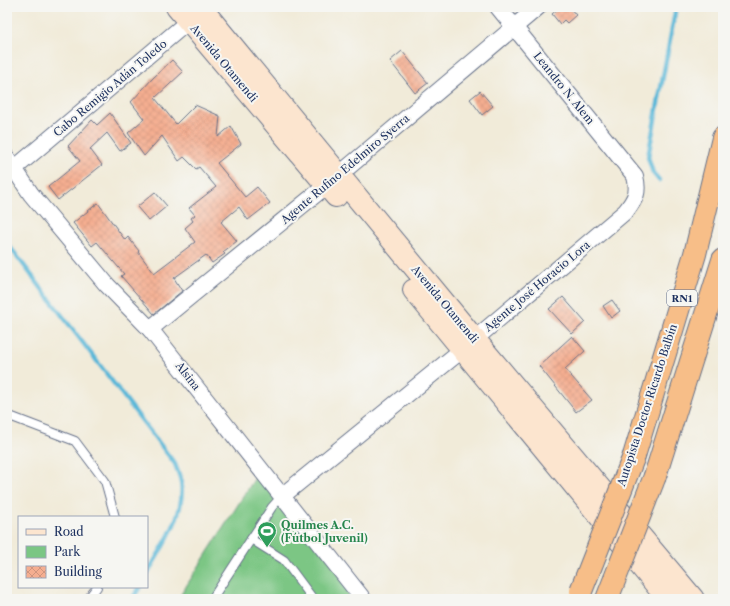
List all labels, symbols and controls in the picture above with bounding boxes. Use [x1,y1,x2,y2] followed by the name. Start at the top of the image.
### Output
[187,21,261,105] street label: Avenida Otamendi
[51,36,170,139] street label: Cabo Remigio Adán Toledo
[531,49,598,128] street label: Leandro N. Alem
[277,111,412,227] street label: Agente Rufino Edelmiro Syerra
[481,238,593,335] street label: Agente José Horacio Lora
[408,262,482,346] street label: Avenida Otamendi
[667,290,697,306] road number: RN1
[614,322,680,489] street label: Autopista Doctor Ricardo Balbín
[172,358,204,393] street label: Alsina
[18,516,148,588] legend
[281,518,368,545] place label: Quilmes A.C. (Fútbol Juvenil)
[256,520,278,548] sports icon: Quilmes A.C. (Fútbol Juvenil)
[54,524,84,539] text: Road
[54,544,81,559] text: Park
[54,564,102,579] text: Building

